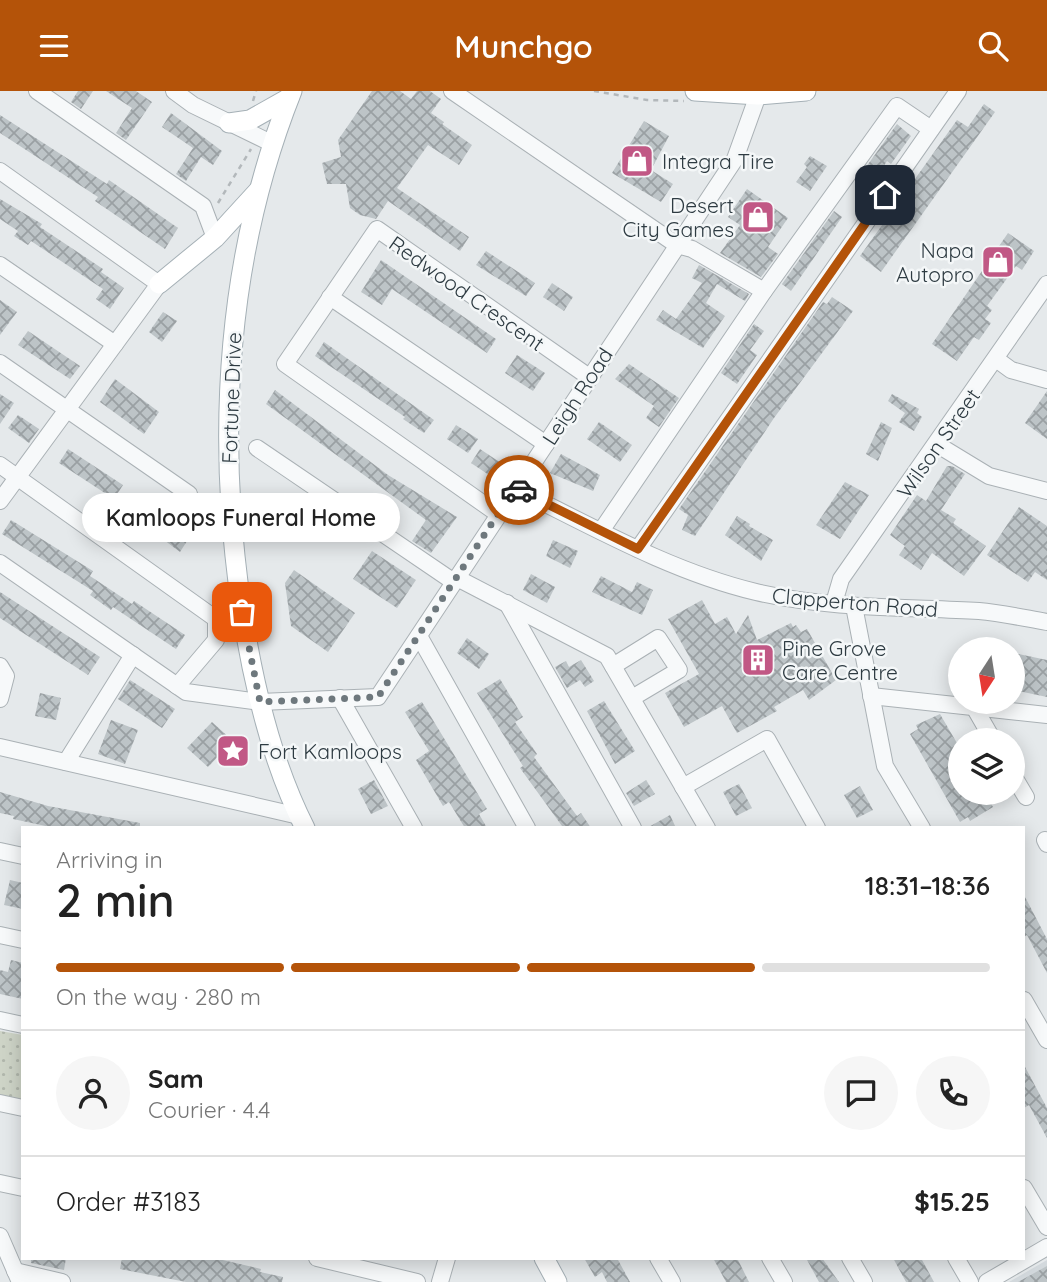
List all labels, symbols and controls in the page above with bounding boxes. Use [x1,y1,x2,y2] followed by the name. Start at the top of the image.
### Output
[454,26,593,66] text: Munchgo
[35,27,73,65] icon: menu
[974,27,1012,65] icon: search
[618,142,656,180] shop icon: Integra Tire
[662,148,774,174] place label: Integra Tire
[855,165,915,225] pin
[866,176,904,214] icon: home
[623,192,734,242] place label: Desert City Games
[739,198,777,236] shop icon: Desert City Games
[384,230,550,356] street label: Redwood Crescent
[896,237,974,287] place label: Napa Autopro
[979,243,1017,281] shop icon: Napa Autopro
[216,332,246,464] street label: Fortune Drive
[536,343,618,449] street label: Leigh Road
[891,383,985,503] street label: Wilson Street
[484,455,554,525] courier
[500,471,538,509] icon: car
[83,493,401,542] callout: Kamloops Funeral Home
[106,503,376,532] text: Kamloops Funeral Home
[212,582,272,642] pin
[771,582,939,622] street label: Clapperton Road
[223,593,261,631] icon: bag
[782,635,898,685] place label: Pine Grove Care Centre
[948,637,1026,714] north arrow
[948,637,1025,805] map controls
[739,641,777,679] building icon: Pine Grove Care Centre
[948,728,1025,805] button: layers
[214,732,252,770] place icon: Fort Kamloops
[258,738,402,764] place label: Fort Kamloops
[56,845,163,874] text: Arriving in
[865,869,990,902] text: 18:31–18:36
[56,871,175,929] text: 2 min
[56,982,261,1011] text: On the way · 280 m
[56,1056,130,1130] button: person
[824,1056,898,1130] button: chat
[916,1056,990,1130] button: phone
[148,1062,204,1095] text: Sam
[148,1095,270,1124] text: Courier · 4.4
[56,1185,201,1218] text: Order #3183
[914,1185,990,1218] text: $15.25

